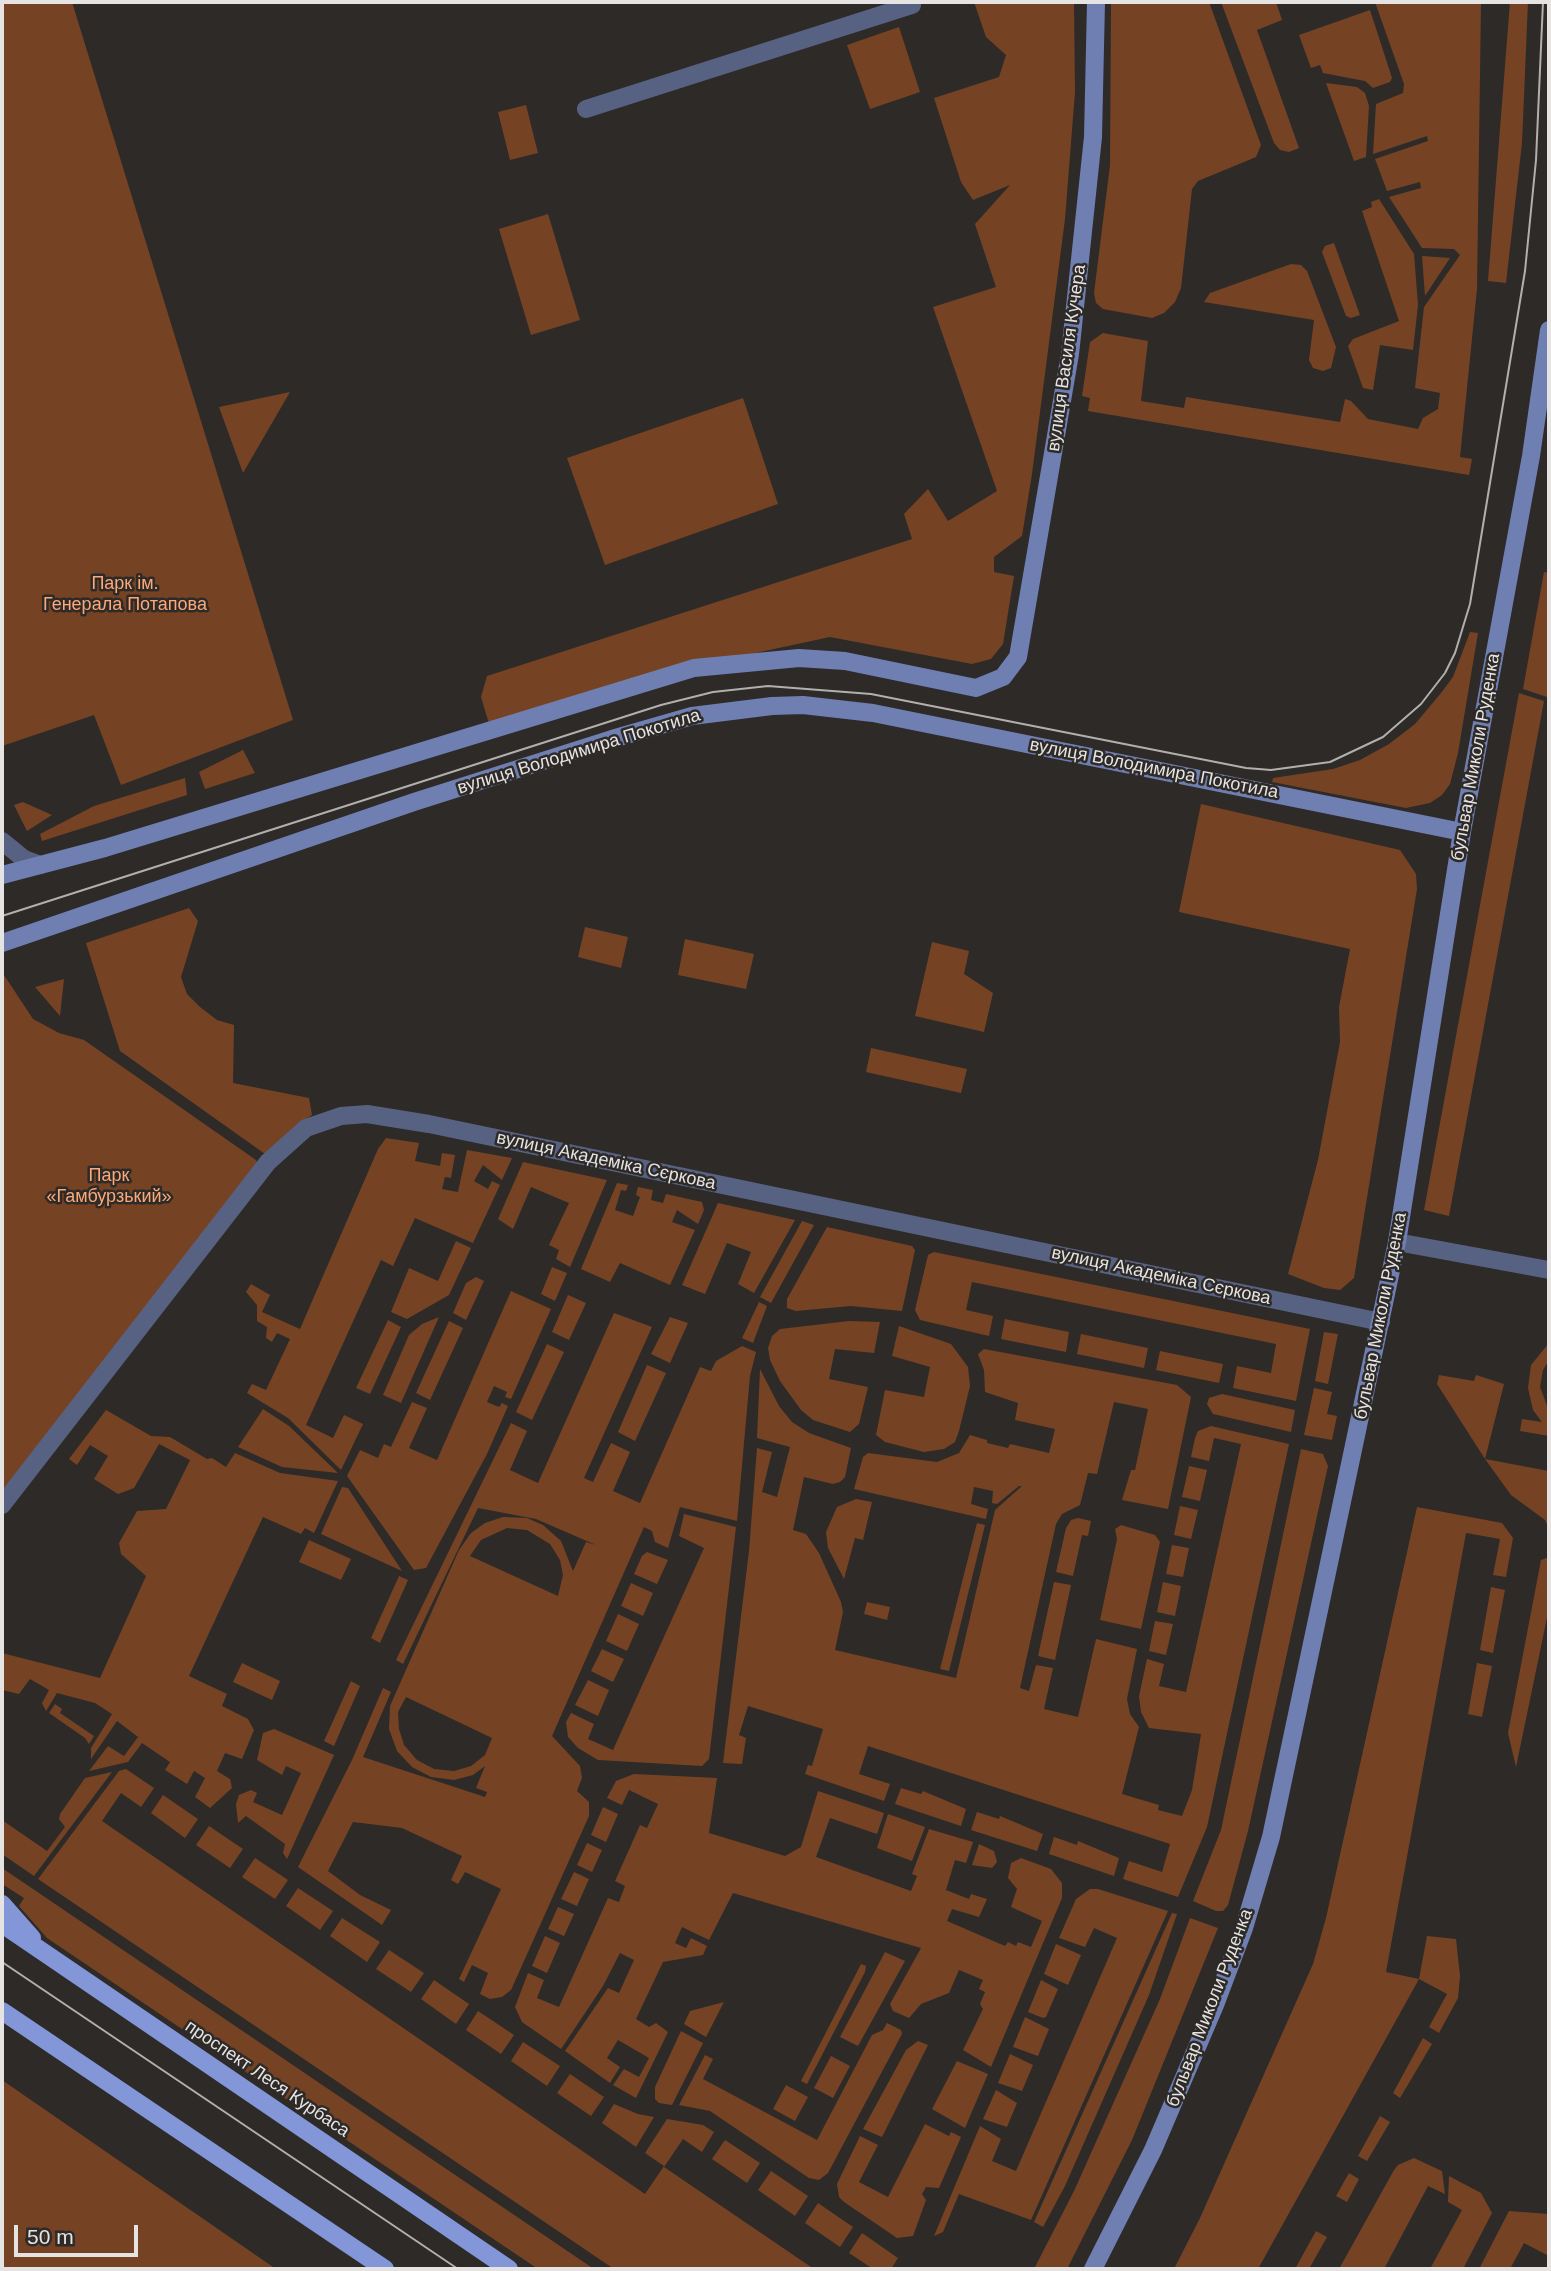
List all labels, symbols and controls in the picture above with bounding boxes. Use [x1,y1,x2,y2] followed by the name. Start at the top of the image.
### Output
[1043,263,1091,453] street label: вулиця Василя Кучера
[43,573,207,616] park label: Парк ім. Генерала Потапова
[1447,652,1505,862] street label: бульвар Миколи Руденка
[455,705,703,799] street label: вулиця Володимира Покотила
[1028,734,1280,804] street label: вулиця Володимира Покотила
[494,1127,718,1195] street label: вулиця Академіка Сєркова
[46,1165,172,1208] park label: Парк «Гамбурзький»
[1350,1211,1412,1421] street label: бульвар Миколи Руденка
[1049,1242,1273,1310] street label: вулиця Академіка Сєркова
[1162,1906,1258,2110] street label: бульвар Миколи Руденка
[181,2016,353,2142] street label: проспект Леся Курбаса
[18,2212,142,2256] scale bar
[27,2225,74,2248] text: 50 m

